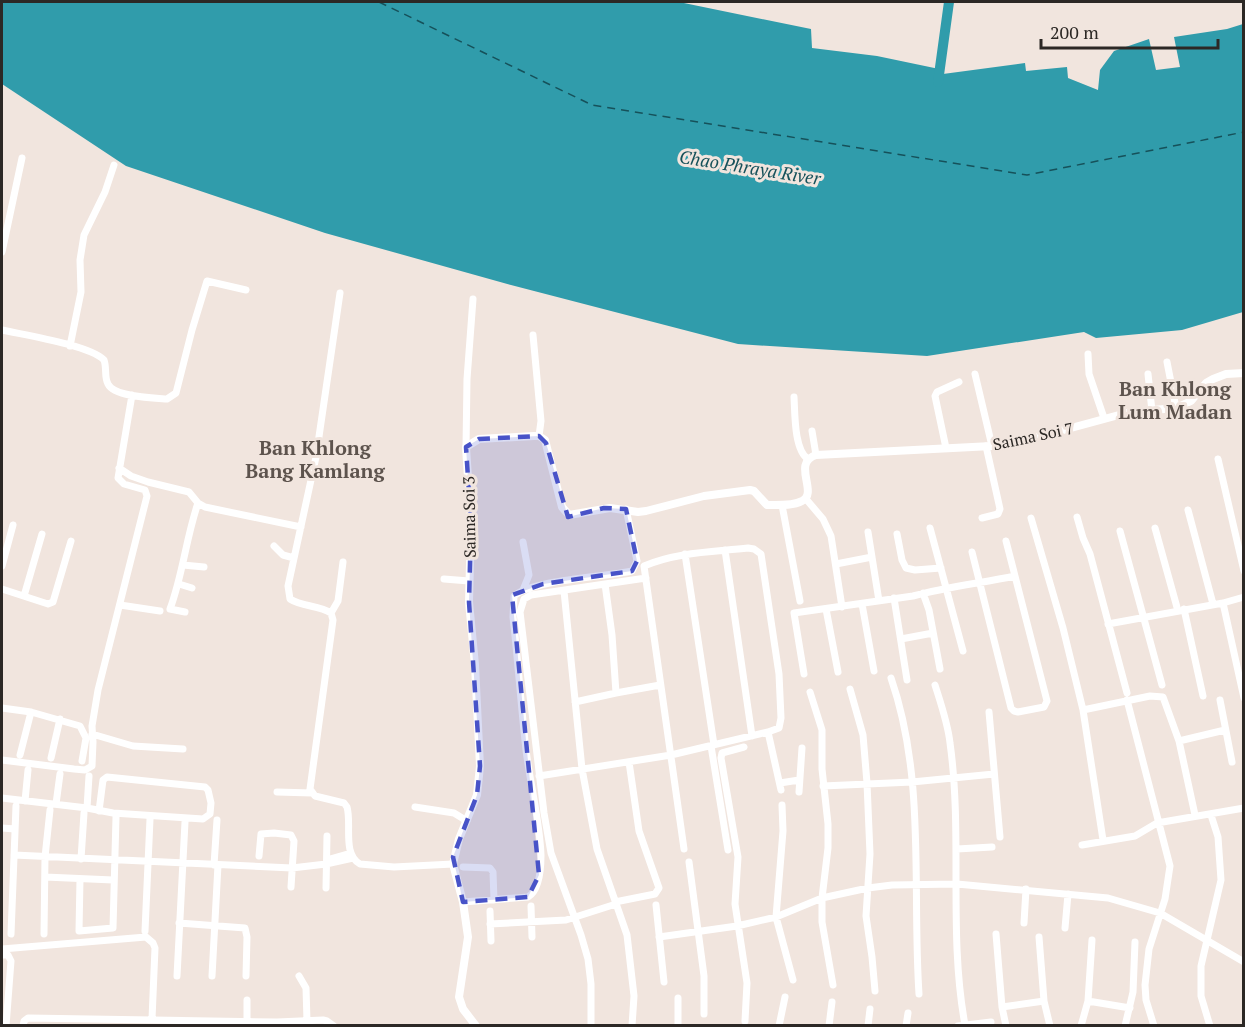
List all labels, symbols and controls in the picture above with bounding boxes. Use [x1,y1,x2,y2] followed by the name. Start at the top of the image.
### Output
[1041,12,1218,50] scale bar
[1050,20,1099,44] text: 200 m
[678,144,823,190] water label: Chao Phraya River
[1118,375,1232,425] district label: Ban Khlong Lum Madan
[991,417,1075,455] street label: Saima Soi 7
[245,434,385,484] district label: Ban Khlong Bang Kamlang
[457,476,481,558] street label: Saima Soi 3

